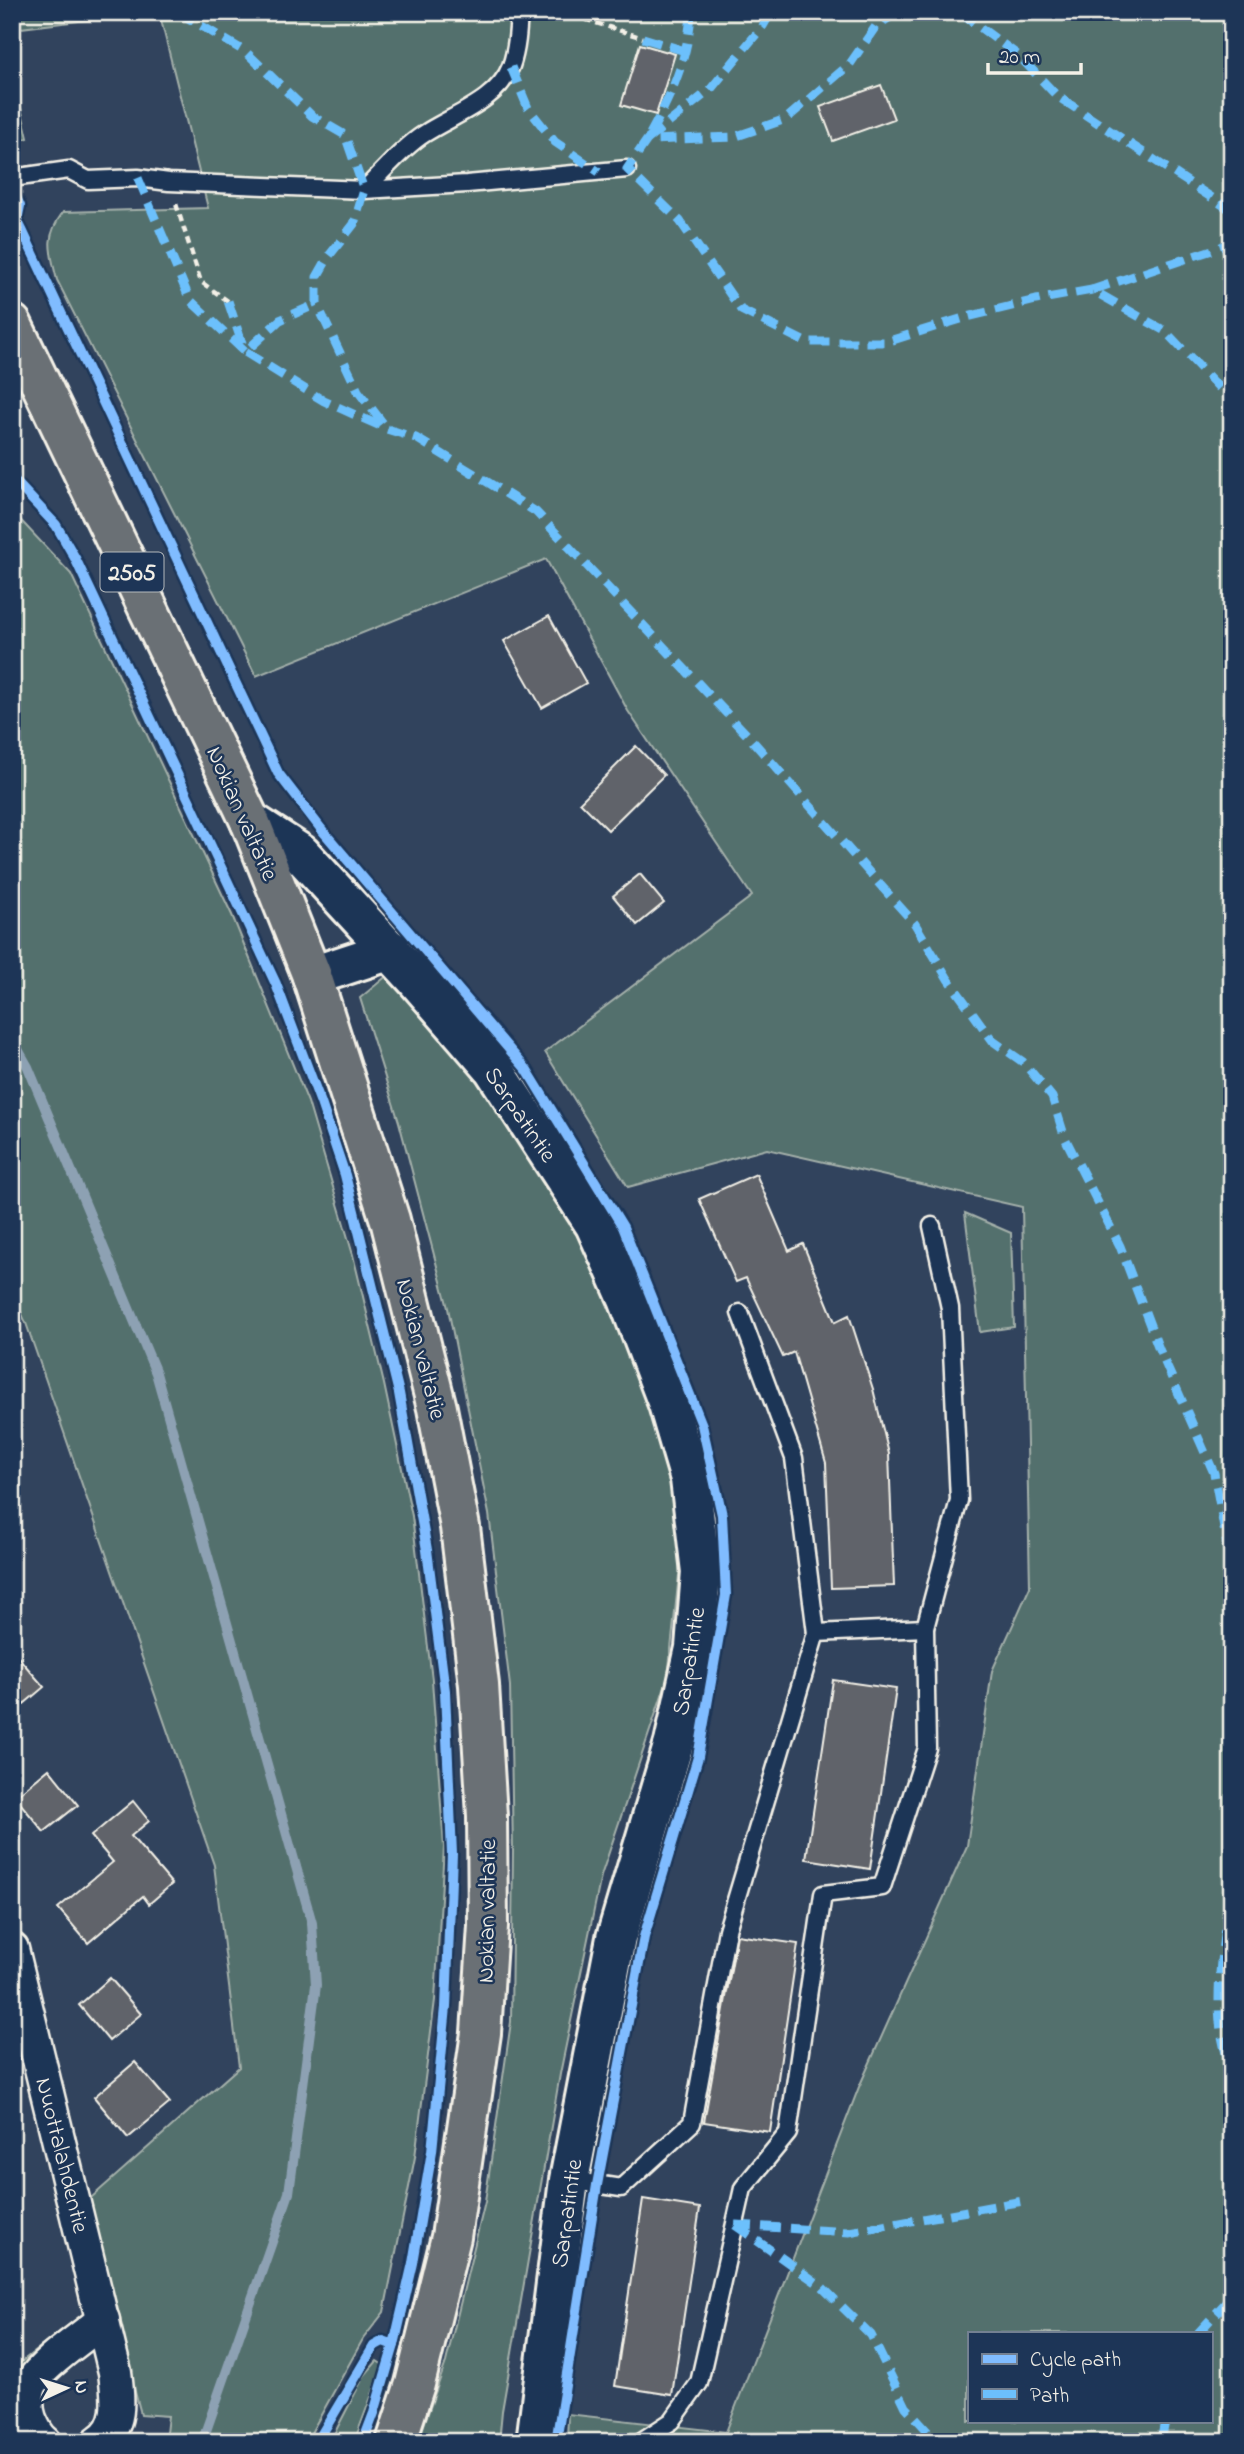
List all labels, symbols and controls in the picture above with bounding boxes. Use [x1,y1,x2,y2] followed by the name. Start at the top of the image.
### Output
[988,32,1081,76] scale bar
[999,43,1040,73] text: 20 m
[100,552,164,592] road number: 2505
[195,741,286,887] street label: Nokian valtatie
[474,1060,564,1171] street label: Sarpatintie
[385,1276,454,1424] street label: Nokian valtatie
[665,1604,716,1718] street label: Sarpatintie
[470,1839,507,1983] street label: Nokian valtatie
[24,2074,97,2237] street label: Nuottalahdentie
[544,2157,593,2270] street label: Sarpatintie
[968,2332,1212,2422] legend
[1030,2346,1121,2378] text: Cycle path
[32,2352,102,2422] north arrow
[67,2380,94,2395] text: N
[1030,2382,1069,2412] text: Path

